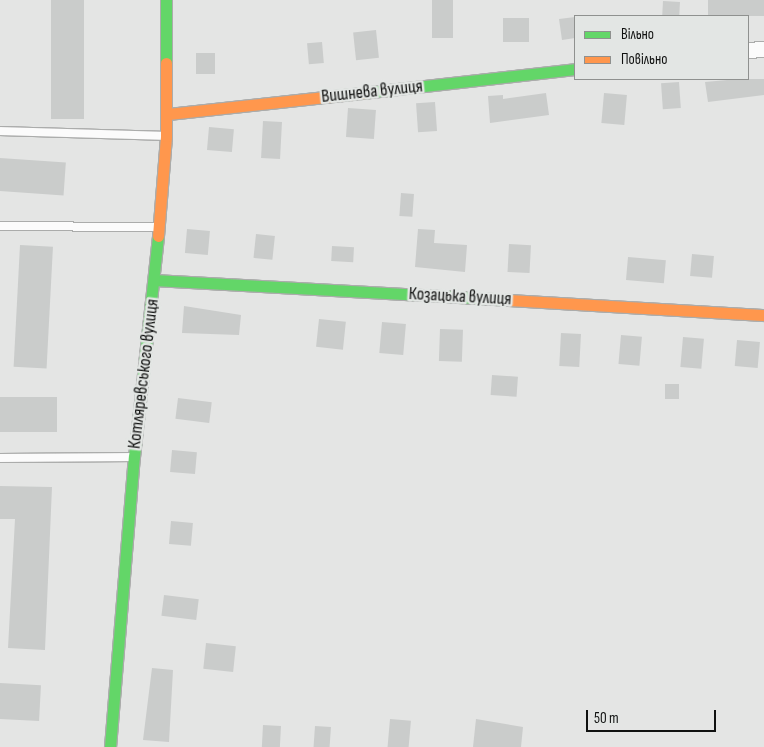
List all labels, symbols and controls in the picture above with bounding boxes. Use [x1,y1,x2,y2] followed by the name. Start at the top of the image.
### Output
[574,15,749,80] legend
[621,25,654,44] text: Вільно
[621,50,667,69] text: Повільно
[320,76,424,108] street label: Вишнева вулиця
[408,284,512,310] street label: Козацька вулиця
[124,298,164,450] street label: Котляревського вулиця
[589,700,719,732] scale bar
[594,709,619,728] text: 50 m

